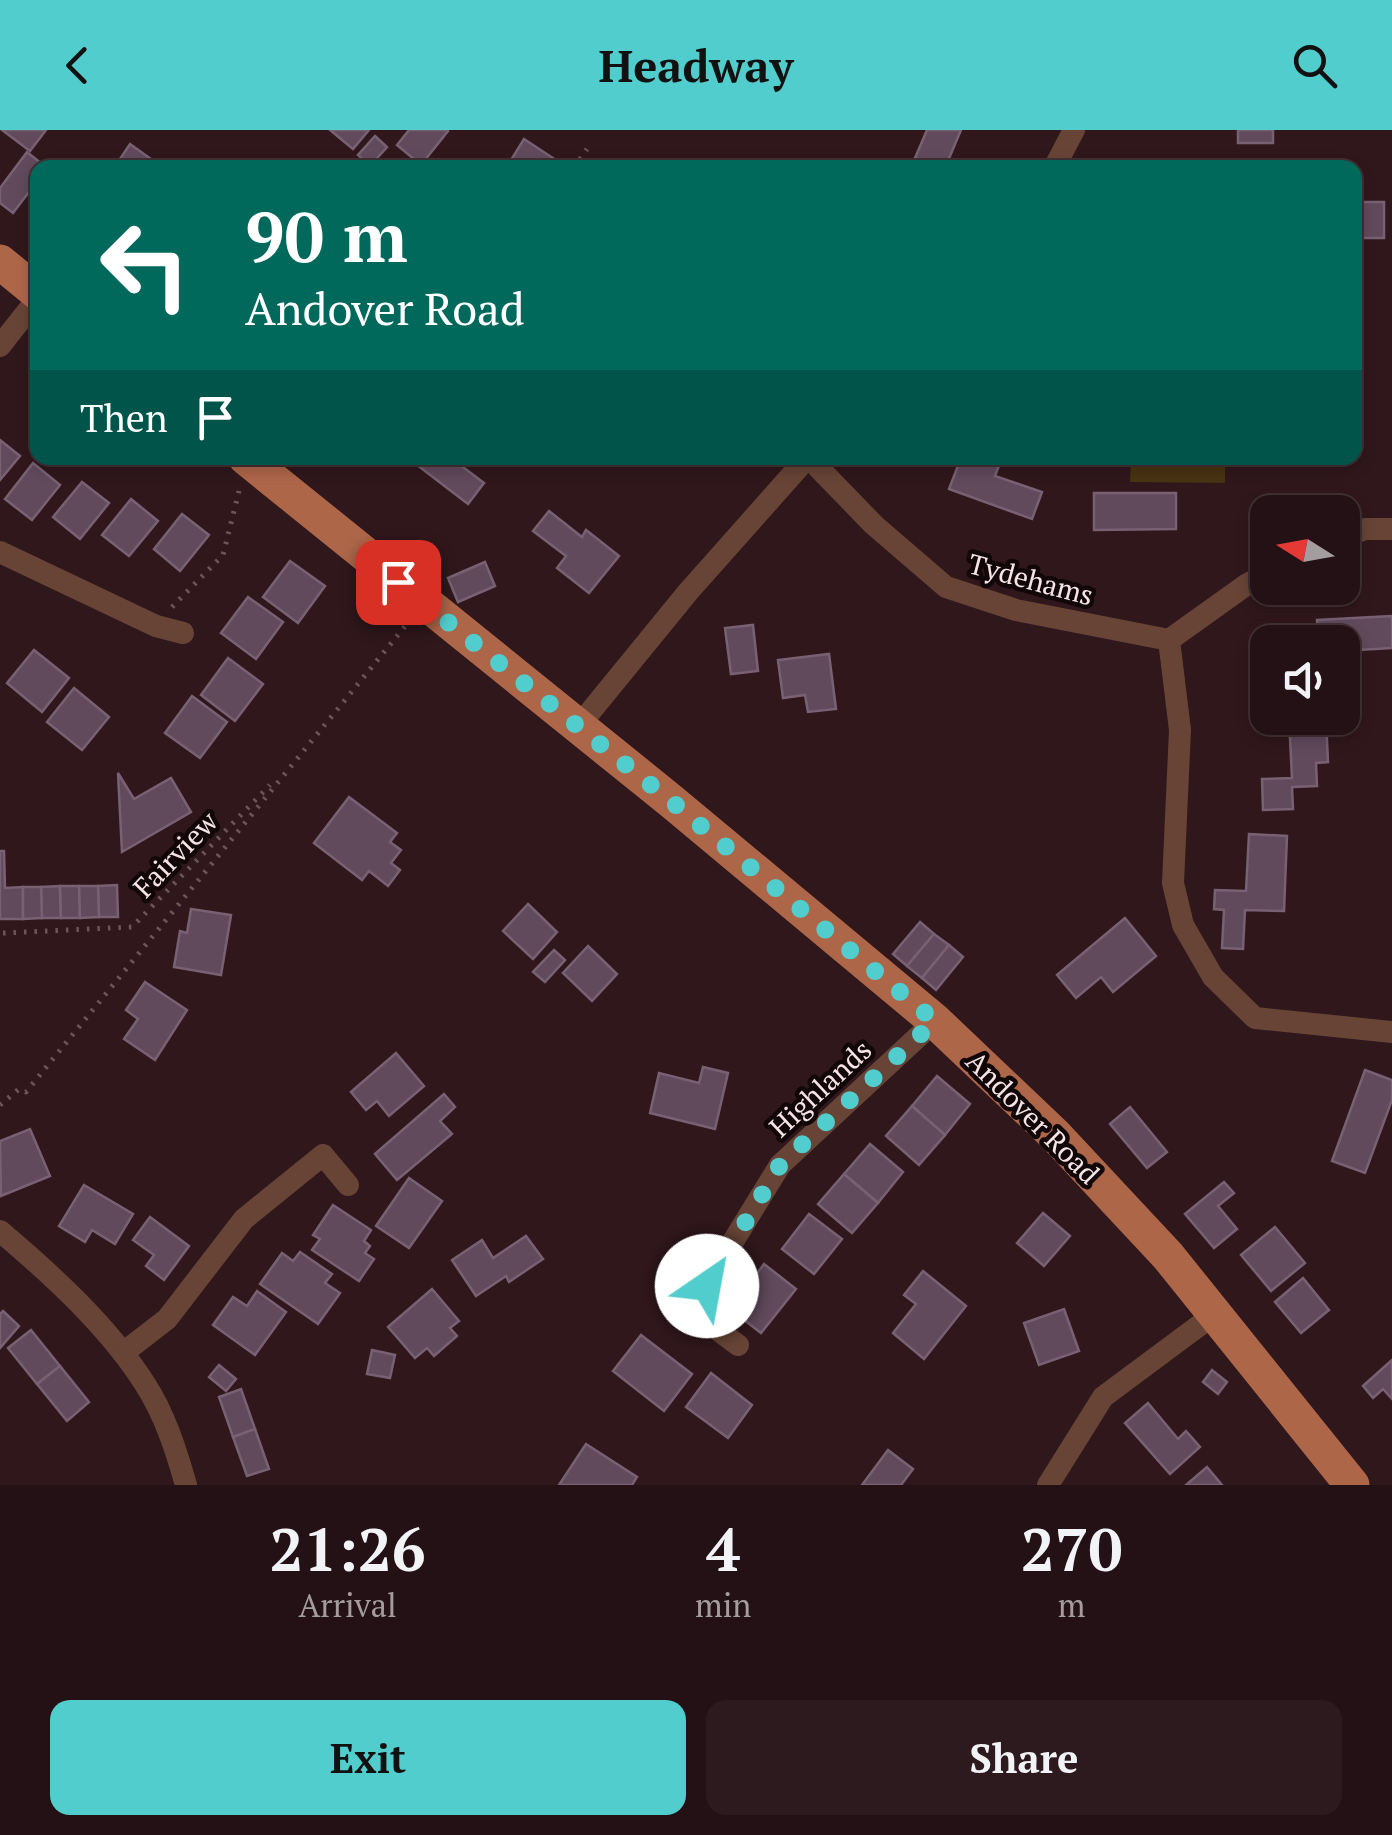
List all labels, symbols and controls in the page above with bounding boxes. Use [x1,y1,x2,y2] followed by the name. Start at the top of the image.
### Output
[599,35,793,95] text: Headway
[50,38,105,93] icon: back
[1287,38,1342,93] icon: search
[245,189,408,282] text: 90 m
[80,200,210,330] icon: left
[245,278,525,338] text: Andover Road
[188,390,243,445] icon: arrive
[80,393,168,443] text: Then
[1250,495,1360,605] north arrow
[1250,495,1360,735] map controls
[356,540,441,625] pin
[964,545,1098,613] street label: Tydehams
[371,555,426,610] icon: arrive
[1250,625,1360,735] button: sound
[125,803,226,905] street label: Fairview
[761,1031,879,1145] street label: Highlands
[958,1042,1108,1192] street label: Andover Road
[655,1234,759,1338] position arrow
[269,1509,426,1588] text: 21:26
[706,1509,740,1588] text: 4
[1021,1509,1123,1588] text: 270
[299,1584,397,1626] text: Arrival
[695,1584,751,1626] text: min
[1058,1584,1085,1626] text: m
[50,1700,686,1815] button: Exit
[706,1700,1342,1815] button: Share

